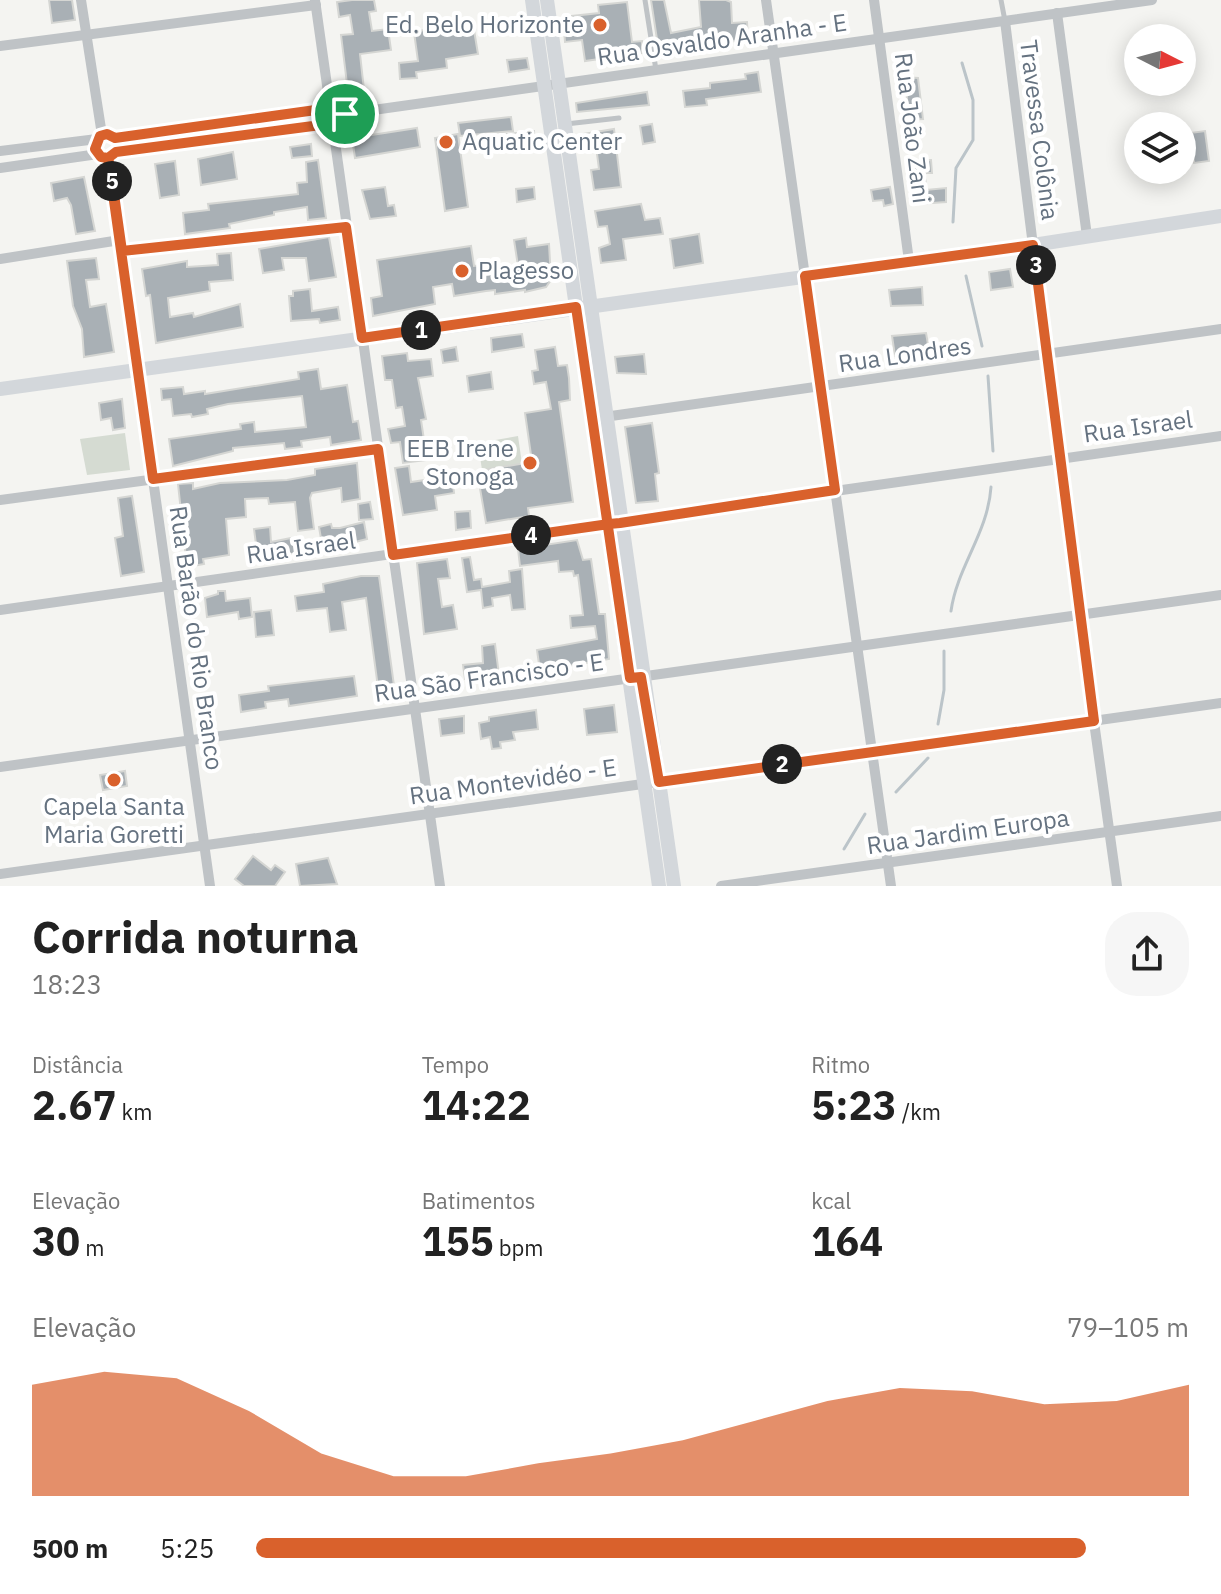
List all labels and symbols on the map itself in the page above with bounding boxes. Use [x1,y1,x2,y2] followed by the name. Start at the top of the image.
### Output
[595,6,849,72] street label: Rua Osvaldo Aranha - E
[385,8,584,40] place label: Ed. Belo Horizonte
[591,16,609,34] marker: Ed. Belo Horizonte
[1124,24,1196,96] north arrow
[1013,38,1067,222] street label: Travessa Colônia
[888,51,938,205] street label: Rua João Zani
[311,80,379,148] pin
[462,125,622,157] place label: Aquatic Center
[437,133,455,151] marker: Aquatic Center
[92,161,132,201] pin: 5
[1016,245,1056,285] pin: 3
[478,254,574,286] place label: Plagesso
[453,262,471,280] marker: Plagesso
[401,310,441,350] pin: 1
[836,329,973,379] street label: Rua Londres
[1081,403,1195,450] street label: Rua Israel
[406,432,514,492] place label: EEB Irene Stonoga
[521,454,539,472] marker: EEB Irene Stonoga
[163,504,231,772] street label: Rua Barão do Rio Branco
[511,515,551,555] pin: 4
[244,524,358,571] street label: Rua Israel
[372,645,606,709] street label: Rua São Francisco - E
[762,744,802,784] pin: 2
[407,751,618,811] street label: Rua Montevidéo - E
[105,771,123,789] marker: Capela Santa Maria Goretti
[43,790,185,850] place label: Capela Santa Maria Goretti
[865,801,1071,861] street label: Rua Jardim Europa

